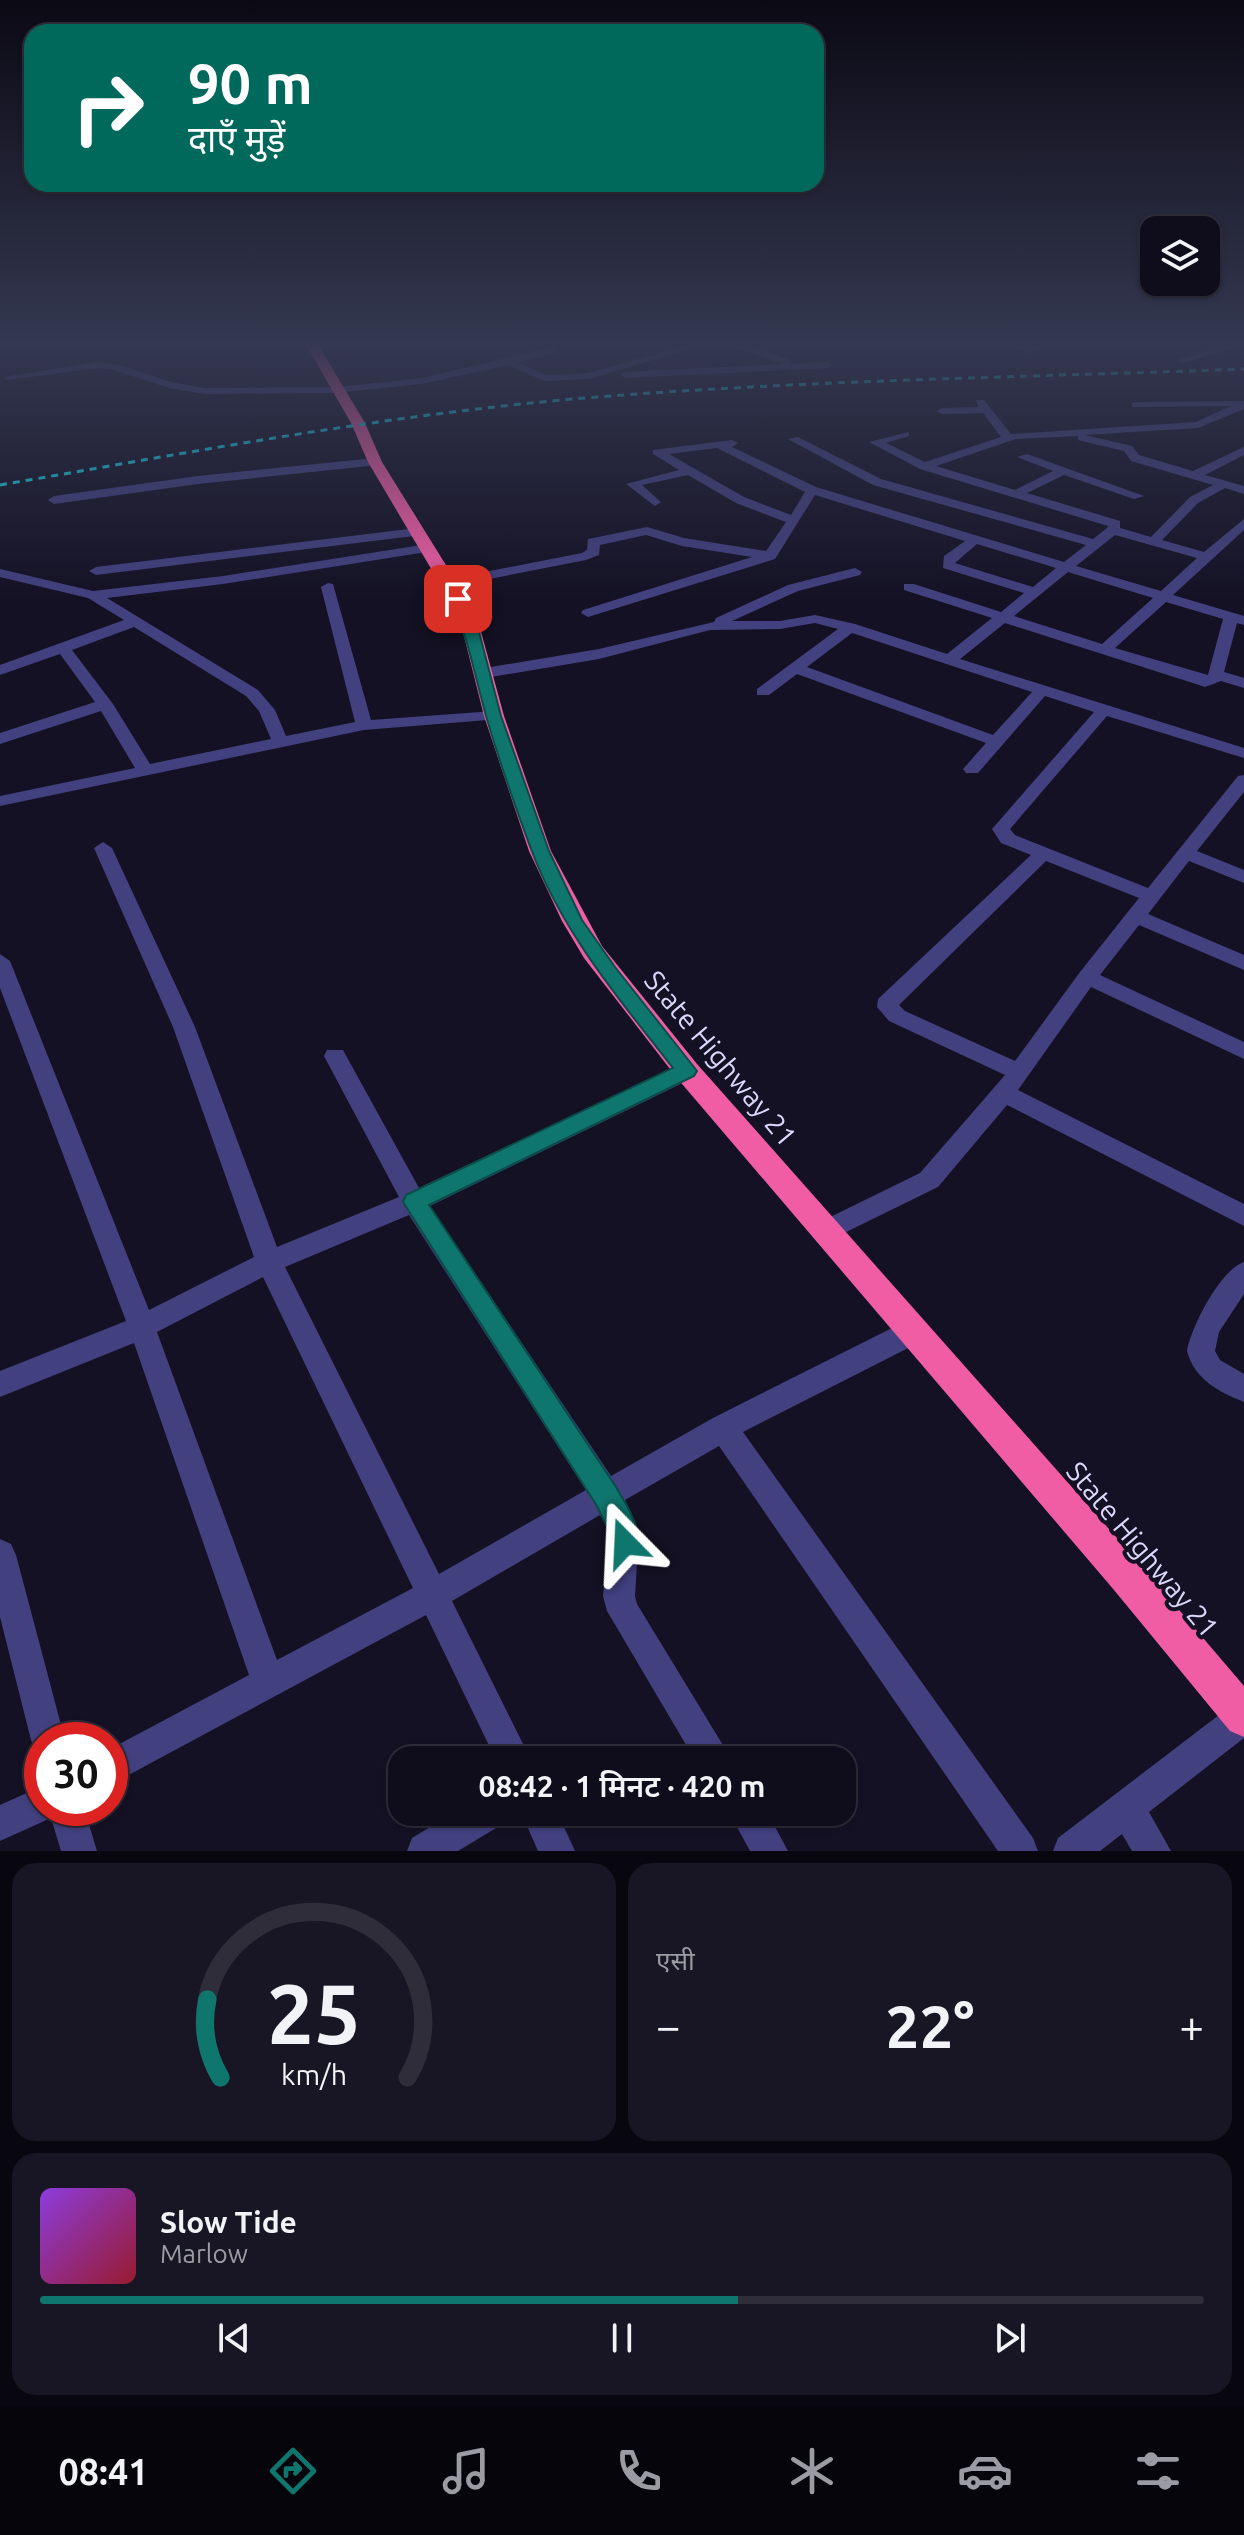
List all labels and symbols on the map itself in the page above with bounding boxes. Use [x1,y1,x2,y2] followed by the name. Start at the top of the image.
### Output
[424,565,492,633] pin
[639,964,803,1152] street label: State Highway 21
[1061,1455,1225,1643] street label: State Highway 21
[583,1501,667,1585] position arrow
[24,1722,128,1826] speed limit sign: 30

